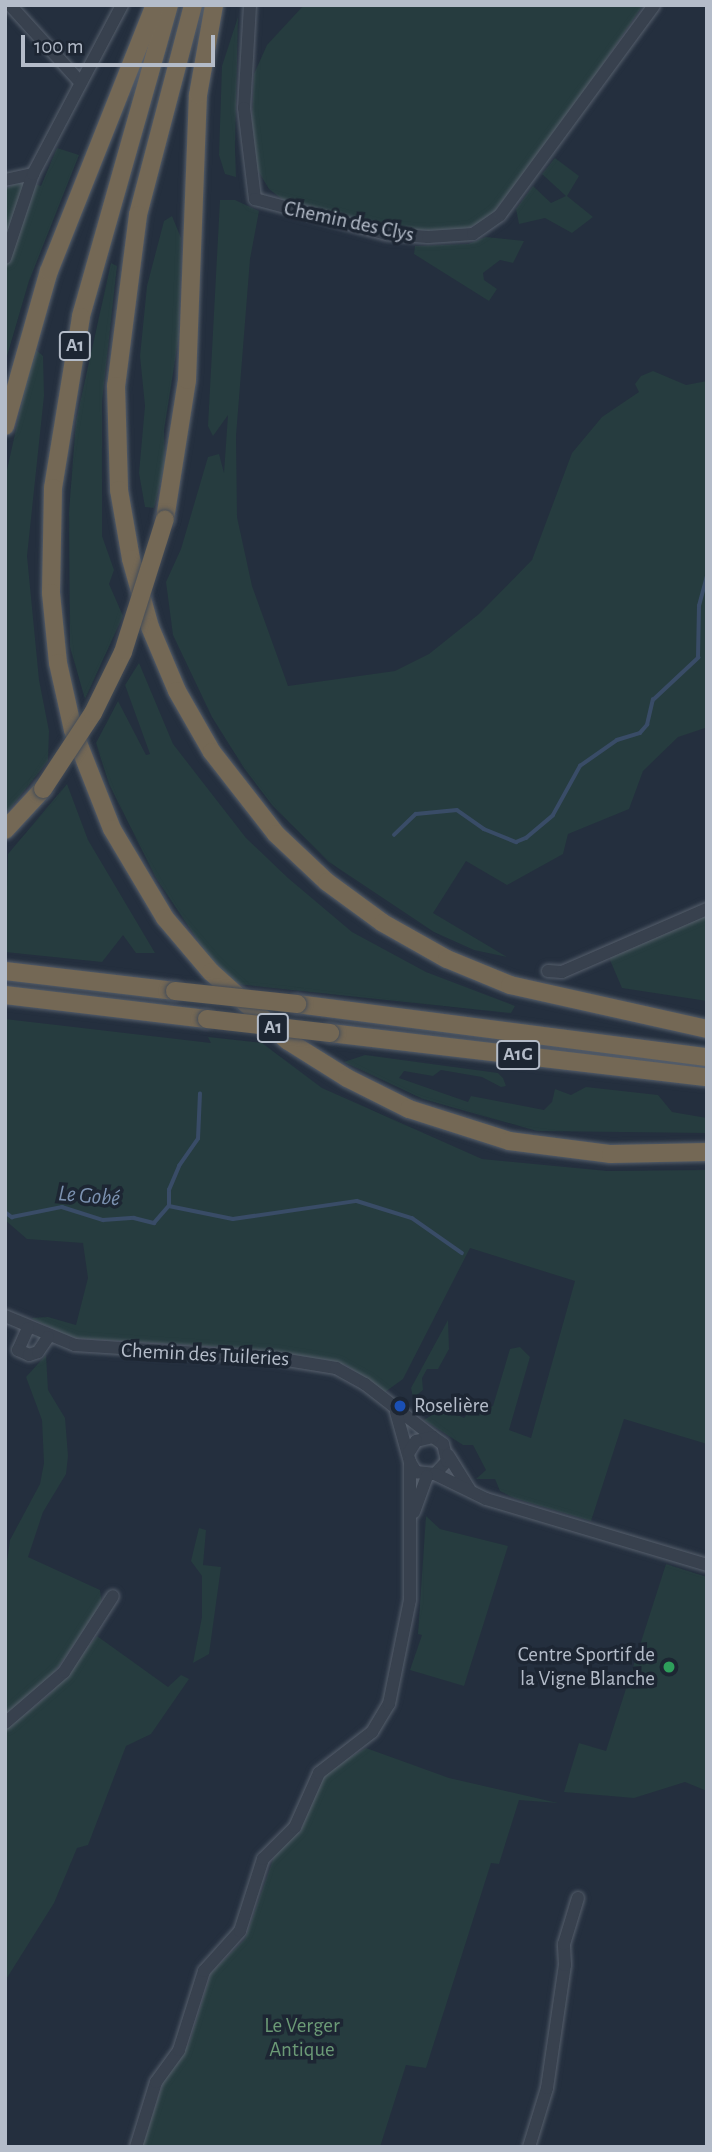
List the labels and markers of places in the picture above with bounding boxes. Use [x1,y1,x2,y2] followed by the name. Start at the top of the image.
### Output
[414,1393,489,1419] place label: Roselière
[392,1398,408,1414] marker: Roselière
[518,1642,655,1692] place label: Centre Sportif de la Vigne Blanche
[661,1659,677,1675] marker: Centre Sportif de la Vigne Blanche

